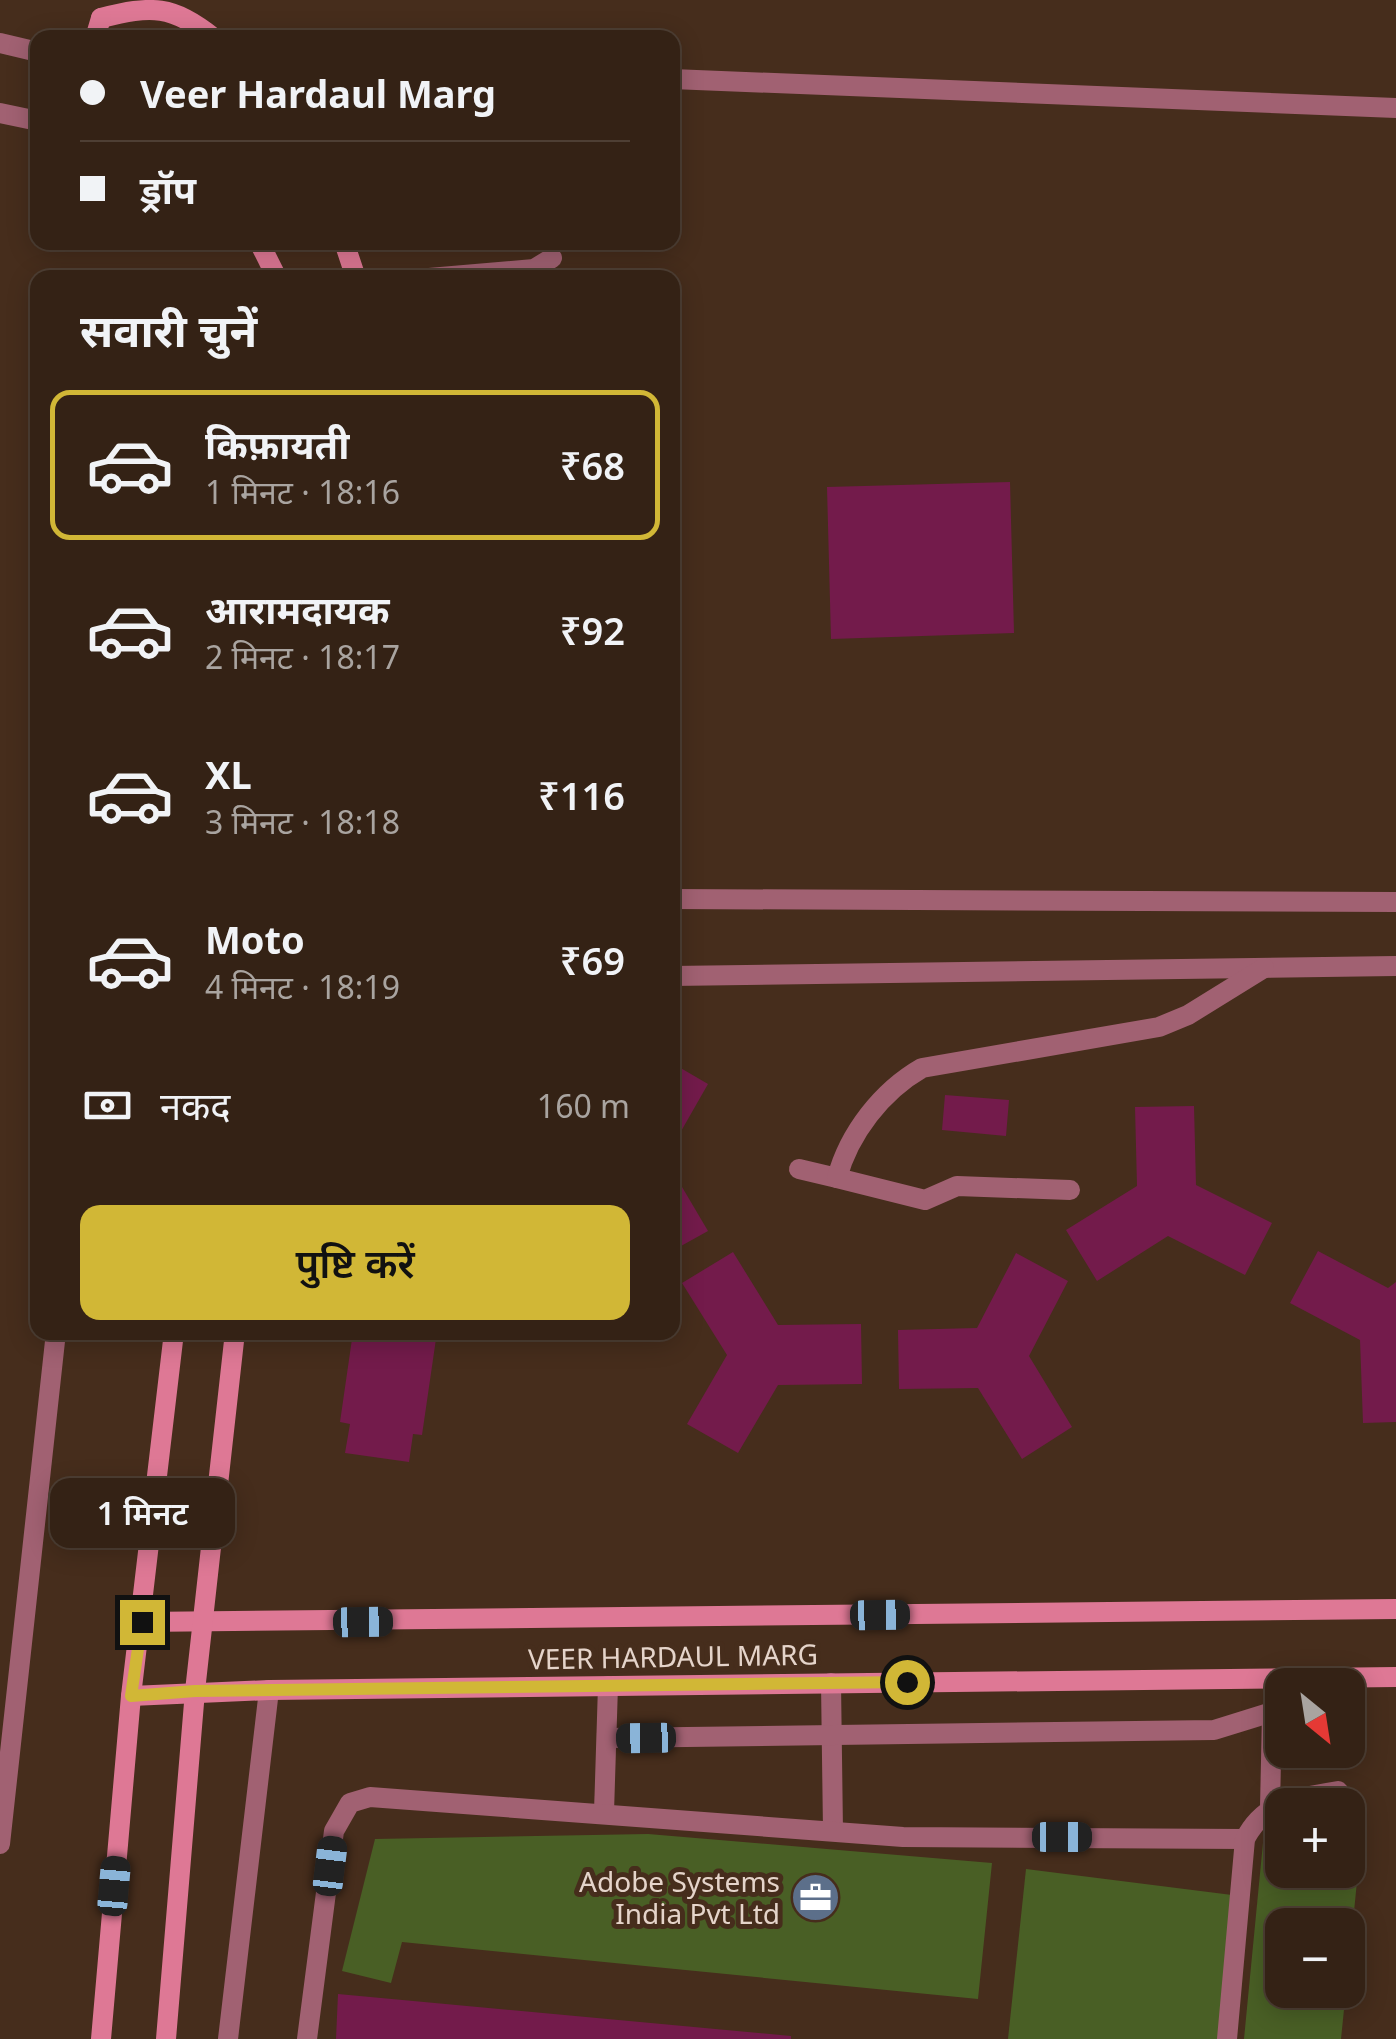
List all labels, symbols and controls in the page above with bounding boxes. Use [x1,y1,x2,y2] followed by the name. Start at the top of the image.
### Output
[140,67,496,119] text: Veer Hardaul Marg
[140,163,196,215] text: ड्रॉप
[80,299,257,360] text: सवारी चुनें
[205,418,349,470] text: किफ़ायती
[85,420,175,510] icon: car
[560,439,625,491] text: ₹68
[205,470,400,513] text: 1 मिनट · 18:16
[205,583,389,635] text: आरामदायक
[85,585,175,675] icon: car
[560,604,625,656] text: ₹92
[205,635,400,678] text: 2 मिनट · 18:17
[205,748,252,800] text: XL
[85,750,175,840] icon: car
[538,769,625,821] text: ₹116
[205,800,400,843] text: 3 मिनट · 18:18
[205,913,305,965] text: Moto
[85,915,175,1005] icon: car
[560,934,625,986] text: ₹69
[205,965,400,1008] text: 4 मिनट · 18:19
[80,1078,135,1133] icon: cash
[160,1079,230,1131] text: नकद
[537,1084,630,1127] text: 160 m
[80,1205,630,1320] button: पुष्टि करें
[49,1477,234,1547] callout: 1 मिनट
[97,1491,188,1534] text: 1 मिनट
[850,1599,910,1631] car
[120,1600,165,1645] route end
[333,1606,393,1638] car
[528,1634,818,1678] street label: VEER HARDAUL MARG
[885,1660,930,1705] route start
[1265,1668,1365,1768] north arrow
[1265,1668,1365,2008] map controls
[616,1722,676,1754] car
[1265,1788,1365,1888] button: +
[1032,1822,1092,1852] car
[311,1834,349,1898] car
[96,1855,132,1917] car
[579,1862,780,1932] place label: Adobe Systems India Pvt Ltd
[789,1872,841,1924] office icon: Adobe Systems India Pvt Ltd
[1265,1908,1365,2008] button: −

